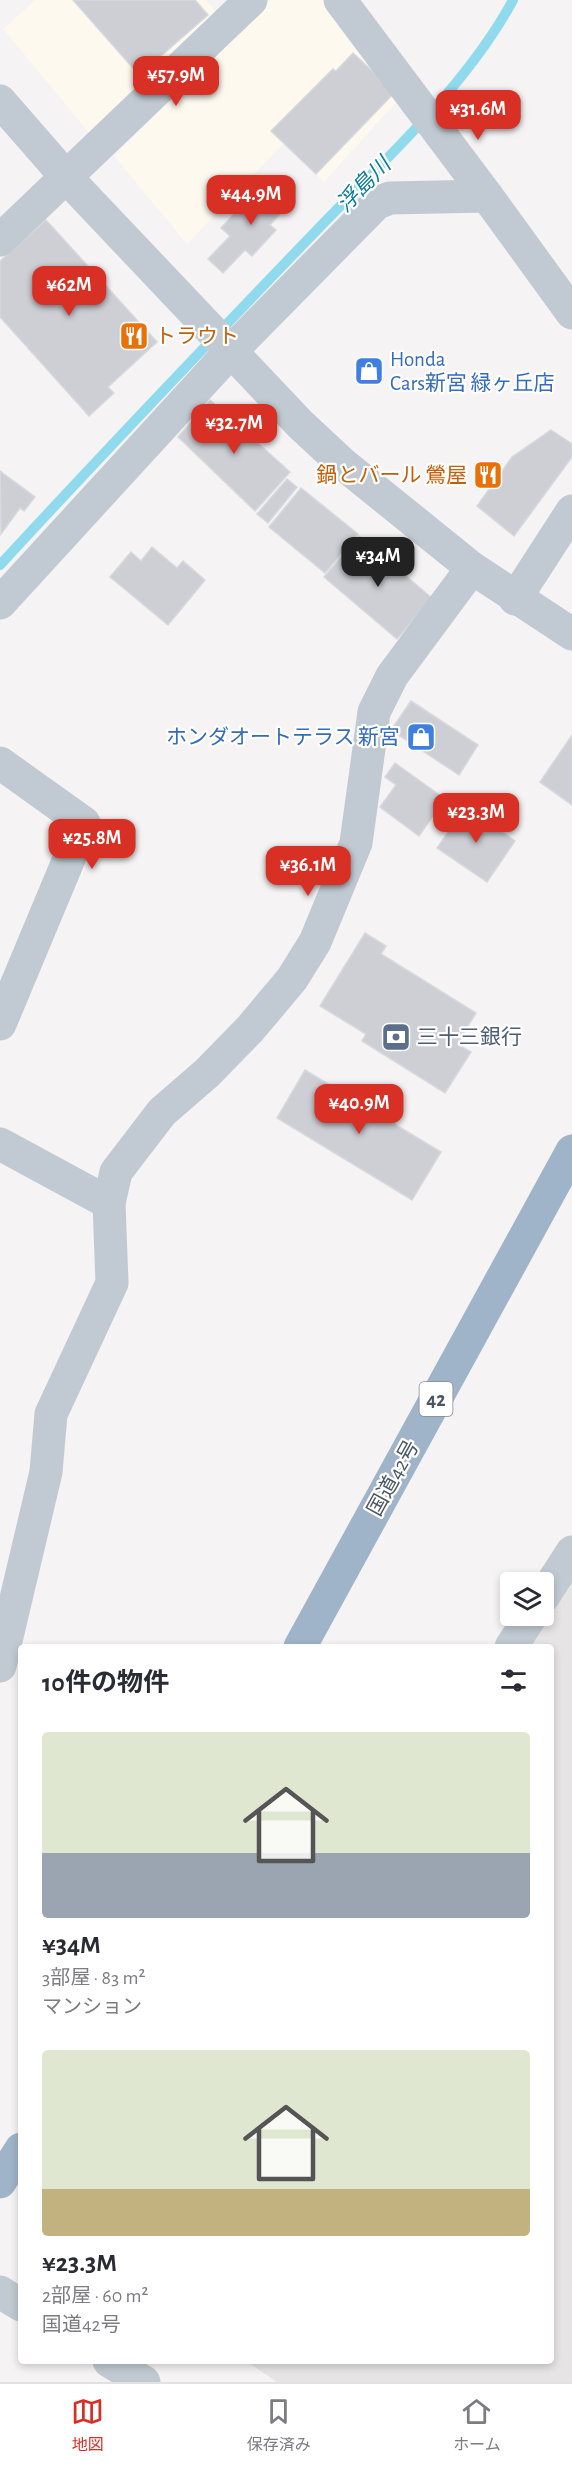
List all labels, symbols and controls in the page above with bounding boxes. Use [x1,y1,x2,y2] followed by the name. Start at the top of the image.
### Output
[127,56,225,107] pin: ¥57.9M
[147,65,205,85] text: ¥57.9M
[429,90,527,141] pin: ¥31.6M
[450,99,506,119] text: ¥31.6M
[332,151,396,216] water label: 浮島川
[202,175,300,226] pin: ¥44.9M
[221,184,281,204] text: ¥44.9M
[33,266,105,317] pin: ¥62M
[46,275,92,295] text: ¥62M
[118,320,150,352] restaurant icon: トラウト
[155,326,239,347] place label: トラウト
[390,349,554,394] place label: Honda Cars新宮 緑ヶ丘店
[353,355,385,387] shop icon: Honda Cars新宮 緑ヶ丘店
[185,404,283,455] pin: ¥32.7M
[205,413,263,433] text: ¥32.7M
[472,459,504,491] restaurant icon: 鍋とバール 鶯屋
[317,464,467,486] place label: 鍋とバール 鶯屋
[342,537,414,588] pin: ¥34M
[355,546,401,566] text: ¥34M
[405,721,437,753] shop icon: ホンダオートテラス 新宮
[166,726,400,748] place label: ホンダオートテラス 新宮
[427,793,525,844] pin: ¥23.3M
[447,802,505,822] text: ¥23.3M
[43,819,141,870] pin: ¥25.8M
[63,828,121,848] text: ¥25.8M
[259,846,357,897] pin: ¥36.1M
[280,855,336,875] text: ¥36.1M
[380,1021,412,1053] bank icon: 三十三銀行
[417,1026,522,1048] place label: 三十三銀行
[310,1084,408,1135] pin: ¥40.9M
[328,1093,390,1113] text: ¥40.9M
[420,1382,452,1416] road number: 42
[363,1437,423,1519] street label: 国道42号
[500,1572,554,1626] map controls
[500,1572,554,1626] button: layers
[497,1664,530,1697] icon: filters
[42,1670,169,1696] text: 10件の物件
[232,1771,340,1879] icon: home
[42,1932,101,1958] text: ¥34M
[42,1968,145,1988] text: 3部屋 · 83 m²
[42,1997,142,2017] text: マンション
[232,2089,340,2197] icon: home
[42,2250,117,2276] text: ¥23.3M
[42,2286,149,2306] text: 2部屋 · 60 m²
[42,2315,121,2335] text: 国道42号
[71,2395,104,2455] tab: 地図
[247,2395,311,2455] tab: 保存済み
[453,2395,501,2455] tab: ホーム

